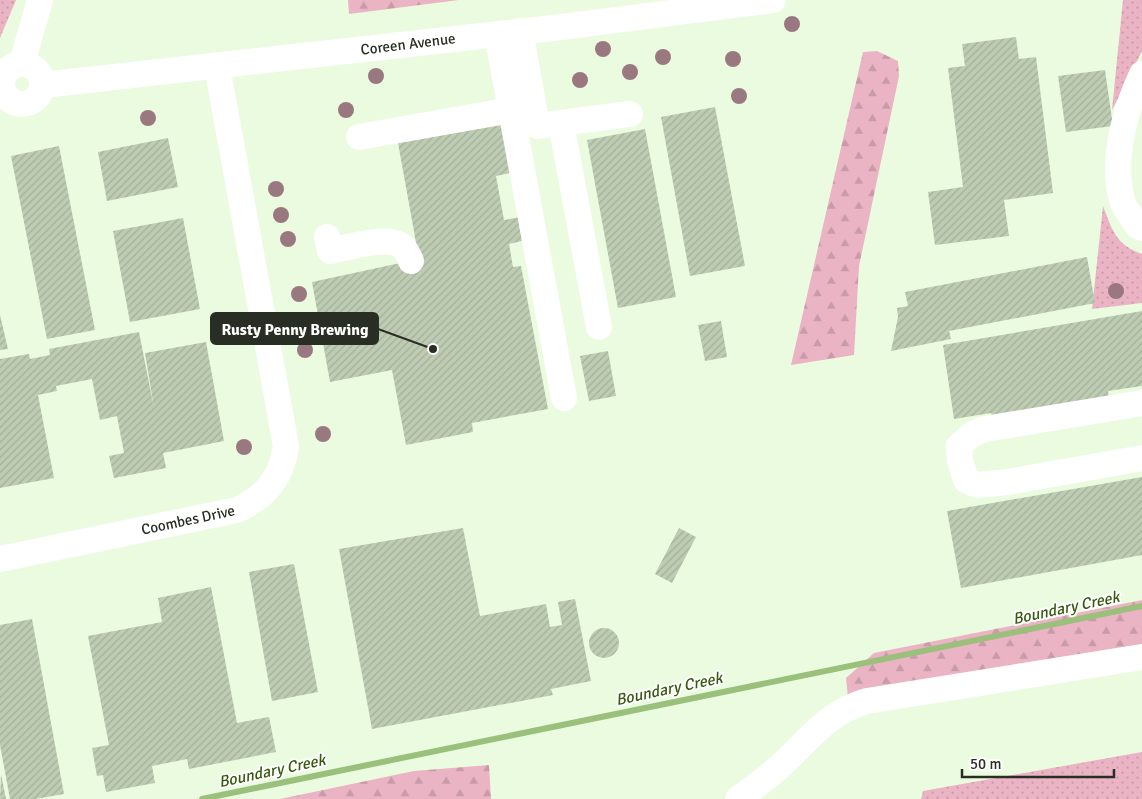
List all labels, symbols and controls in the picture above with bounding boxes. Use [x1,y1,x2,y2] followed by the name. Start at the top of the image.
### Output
[360,29,456,59] street label: Coreen Avenue
[211,313,378,344] callout: Rusty Penny Brewing
[221,320,369,340] text: Rusty Penny Brewing
[139,501,237,539] street label: Coombes Drive
[1011,587,1123,629] water label: Boundary Creek
[614,668,726,710] water label: Boundary Creek
[962,746,1114,778] scale bar
[217,750,329,792] water label: Boundary Creek
[970,755,1001,773] text: 50 m

